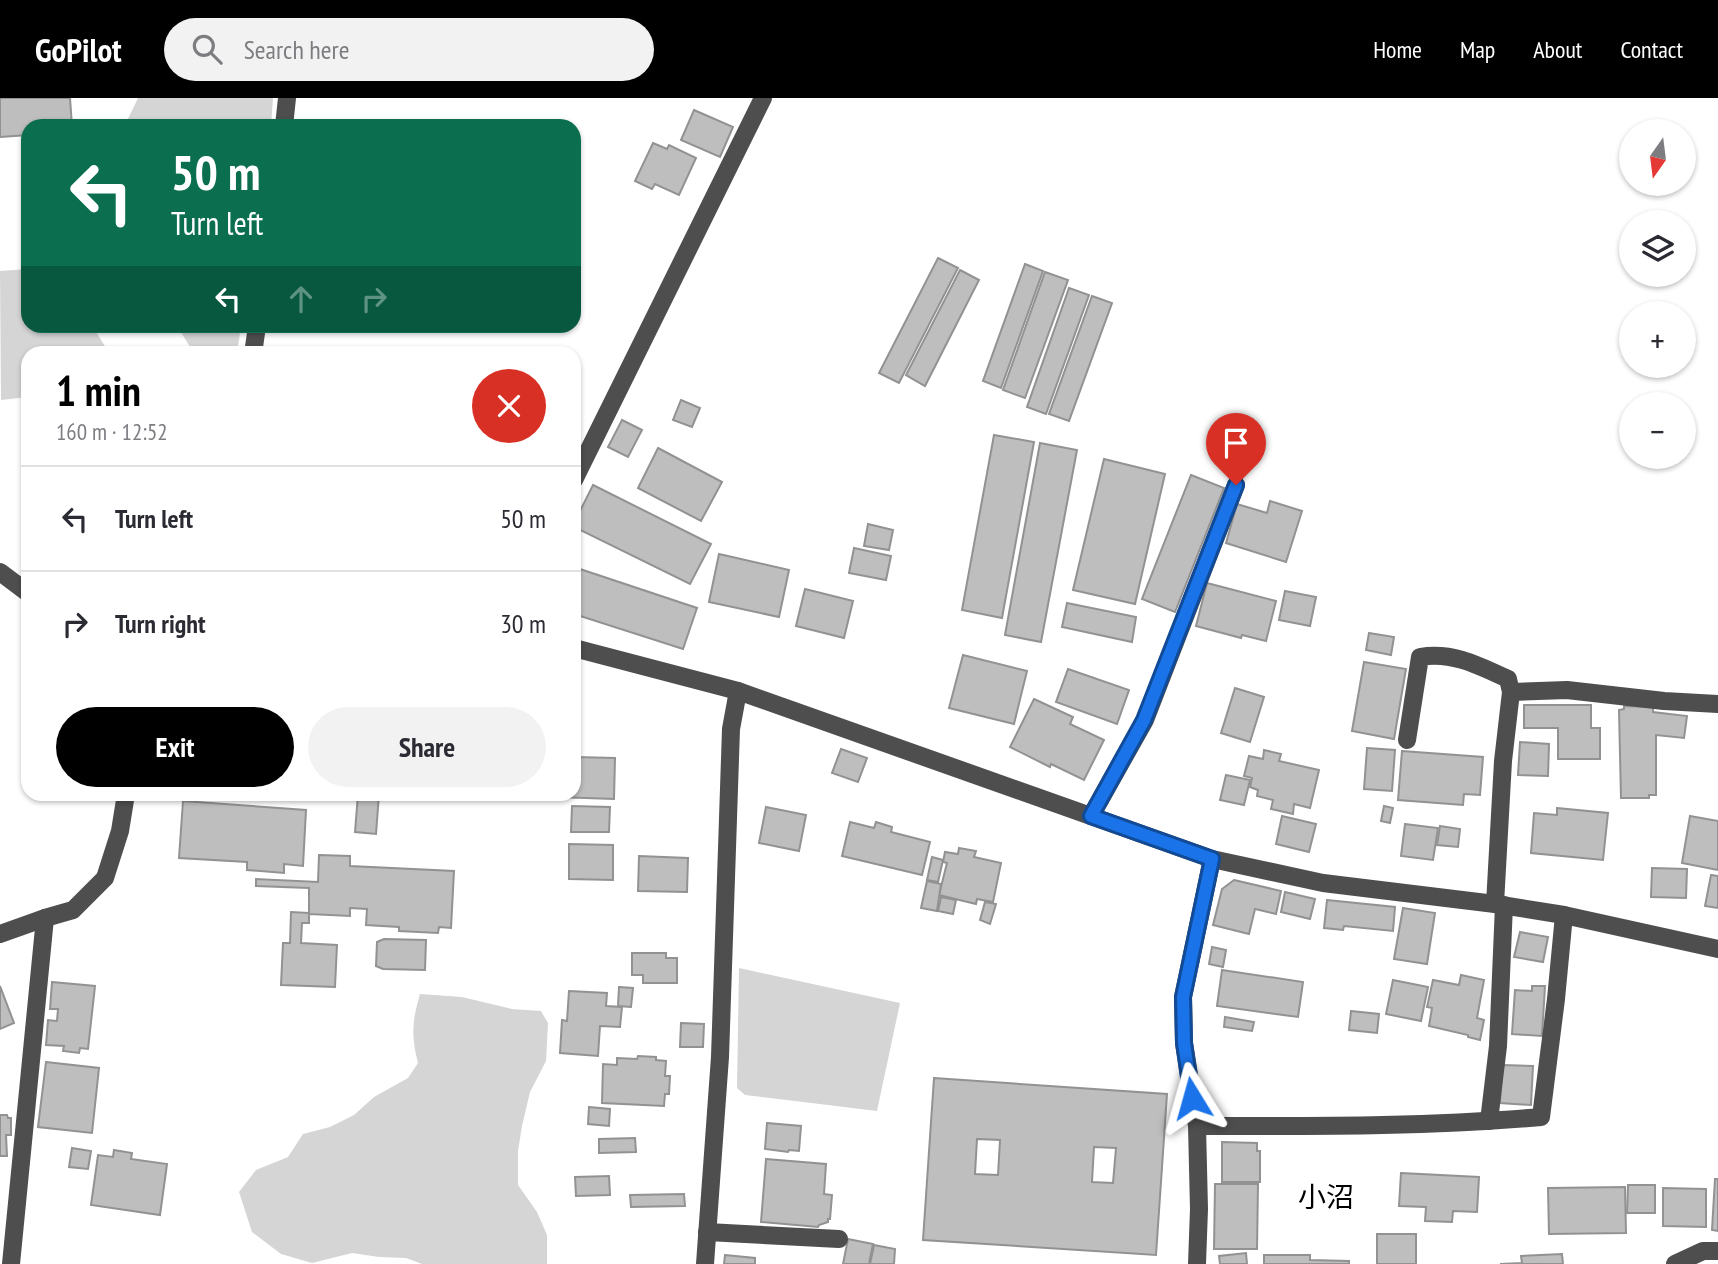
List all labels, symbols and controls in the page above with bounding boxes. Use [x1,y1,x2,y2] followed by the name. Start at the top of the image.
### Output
[164,18,654,81] search box
[35,28,122,71] text: GoPilot
[188,30,226,68] icon: search
[244,33,349,66] text: Search here
[1373,34,1422,65] text: Home
[1460,34,1495,65] text: Map
[1533,34,1582,65] text: About
[1620,34,1683,65] text: Contact
[1619,119,1696,196] north arrow
[1619,119,1696,469] map controls
[171,140,260,204] text: 50 m
[56,147,147,238] icon: left
[171,202,263,244] text: Turn left
[1619,210,1696,287] button: layers
[209,280,247,318] icon: left
[282,280,320,318] icon: ahead
[355,280,393,318] icon: right
[1619,301,1696,378] button: +
[56,363,141,418] text: 1 min
[472,369,546,443] button: close
[1619,392,1696,469] button: −
[1206,413,1266,485] pin
[56,417,168,446] text: 160 m · 12:52
[1217,424,1255,462] icon: arrive
[56,500,94,538] icon: left
[115,502,193,535] text: Turn left
[500,502,546,535] text: 50 m
[56,605,94,643] icon: right
[115,607,206,640] text: Turn right
[500,607,546,640] text: 30 m
[56,707,294,787] button: Exit
[308,707,546,787] button: Share
[1155,1061,1229,1135] position arrow
[1298,1178,1354,1215] district label: 小沼

